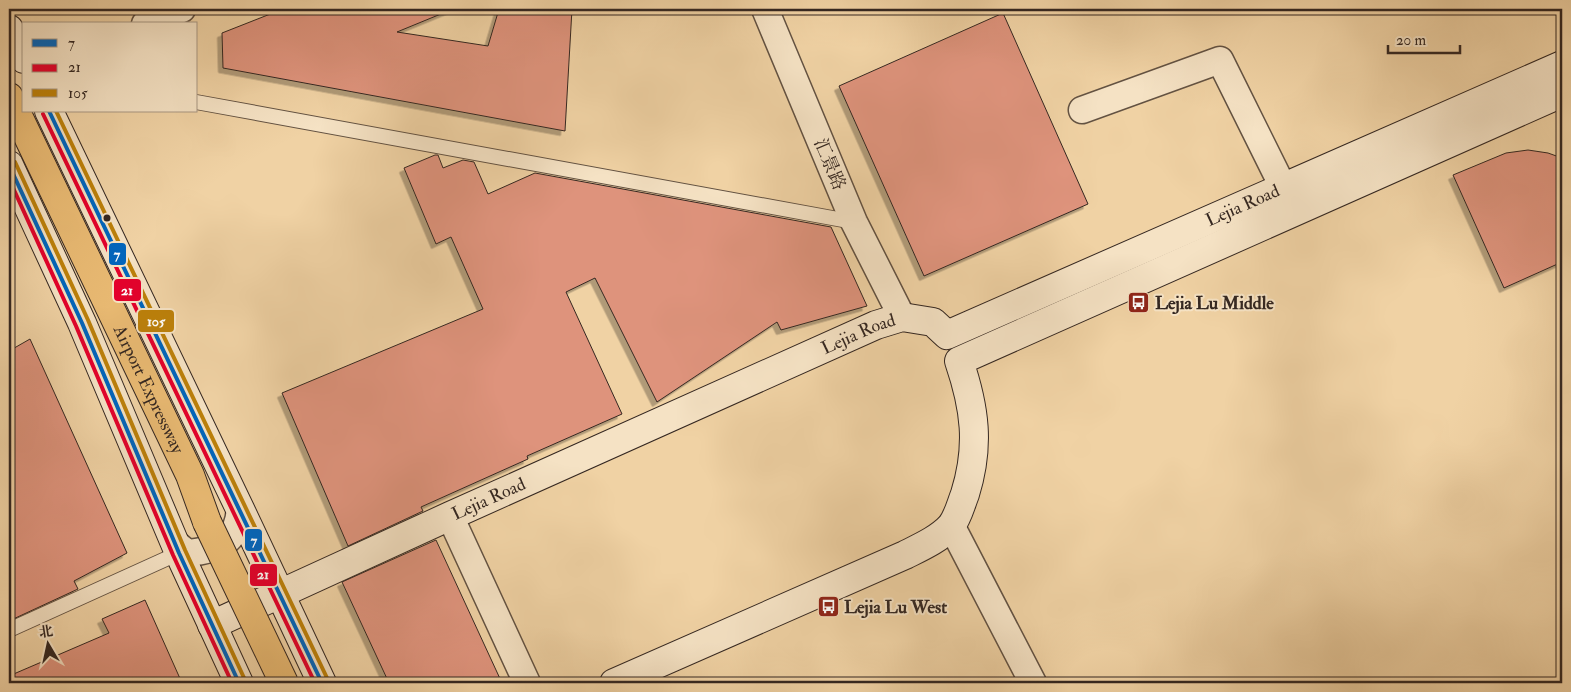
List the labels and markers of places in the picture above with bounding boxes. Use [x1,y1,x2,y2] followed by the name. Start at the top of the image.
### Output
[102,213,112,223] unlabelled marker
[1127,291,1151,315] bus stop icon: Lejia Lu Middle
[1155,292,1274,315] place label: Lejia Lu Middle
[816,595,840,619] bus stop icon: Lejia Lu West
[844,596,947,619] place label: Lejia Lu West

